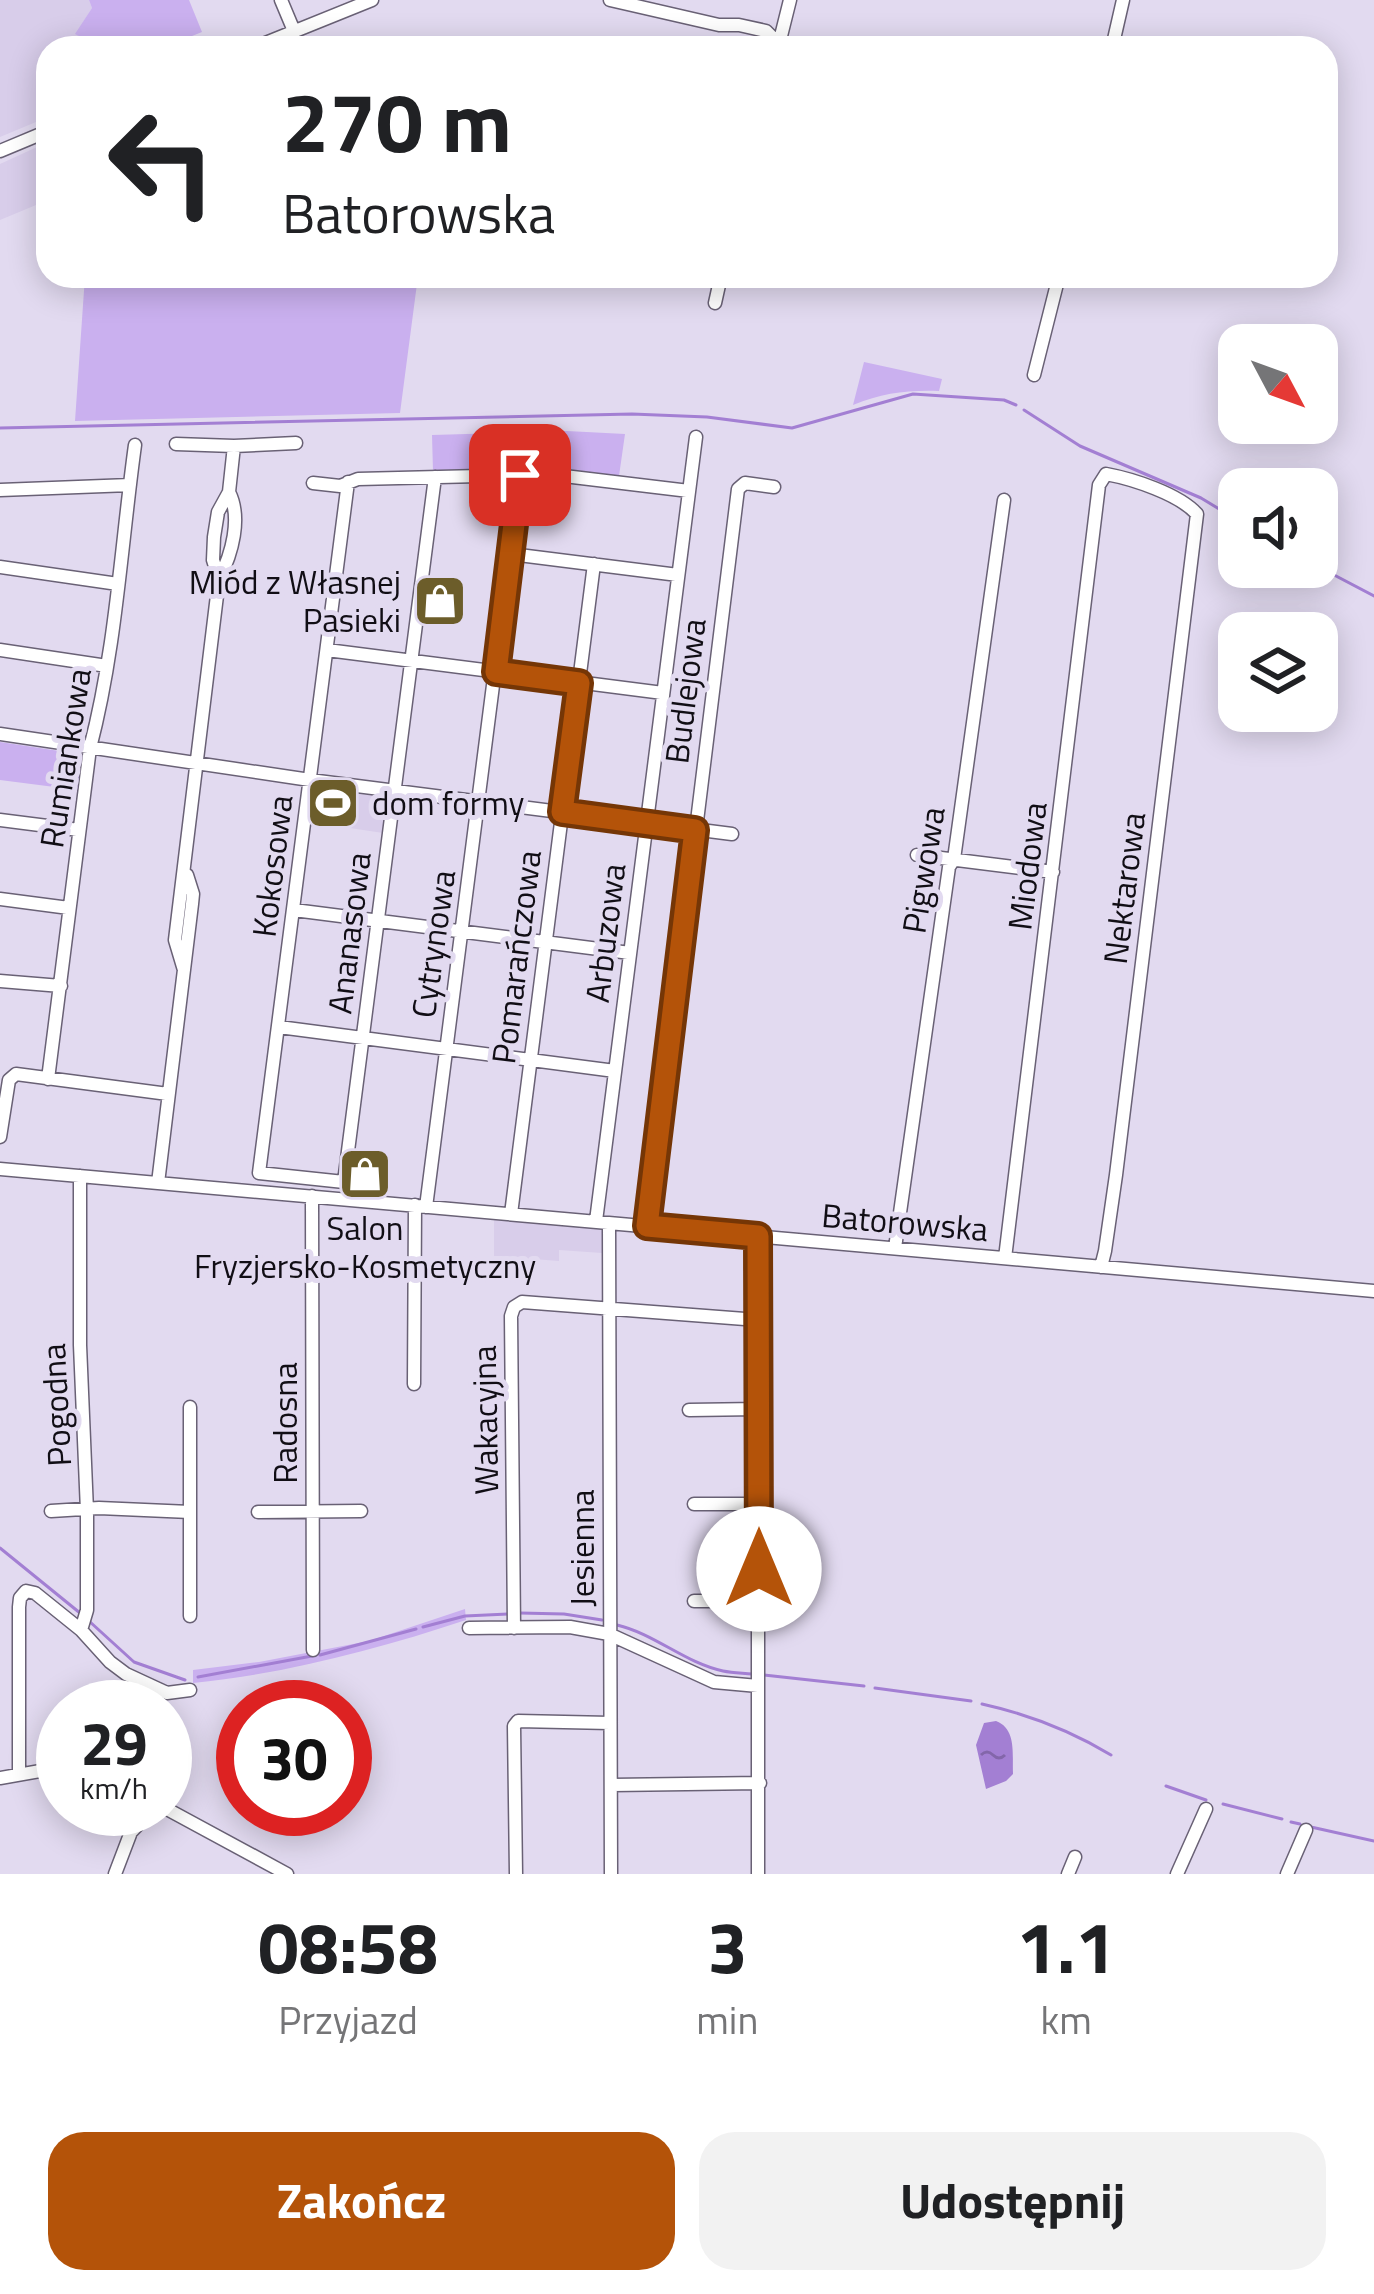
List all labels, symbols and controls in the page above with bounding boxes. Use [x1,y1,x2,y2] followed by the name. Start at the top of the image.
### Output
[282,57,512,185] text: 270 m
[84,84,240,240] icon: left
[282,172,555,254] text: Batorowska
[1218,324,1338,444] north arrow
[1218,324,1338,732] map controls
[469,424,571,526] pin
[487,442,553,508] icon: arrive
[1218,468,1338,588] button: sound
[189,557,401,645] place label: Miód z Własnej Pasieki
[412,573,468,629] shop icon: Miód z Własnej Pasieki
[1218,612,1338,732] button: layers
[651,616,719,766] street label: Budlejowa
[26,665,104,851] street label: Rumiankowa
[305,775,361,831] sports icon: dom formy
[372,778,525,828] place label: dom formy
[238,792,306,940] street label: Kokosowa
[994,799,1060,933] street label: Miodowa
[888,803,958,937] street label: Pigwowa
[1090,809,1158,967] street label: Nektarowa
[478,847,554,1067] street label: Pomarańczowa
[314,849,384,1017] street label: Ananasowa
[572,861,638,1005] street label: Arbuzowa
[398,867,468,1021] street label: Cytrynowa
[337,1146,393,1202] shop icon: Salon Fryzjersko-Kosmetyczny
[820,1190,990,1254] street label: Batorowska
[194,1203,536,1291] place label: Salon Fryzjersko-Kosmetyczny
[28,1342,84,1468] street label: Pogodna
[459,1345,511,1495] street label: Wakacyjna
[260,1362,310,1484] street label: Radosna
[557,1489,607,1607] street label: Jesienna
[696,1506,822,1632] position arrow
[216,1680,372,1836] speed limit sign: 30
[80,1697,148,1788] text: 29
[80,1765,148,1811] text: km/h
[258,1891,438,2001] text: 08:58
[707,1891,747,2001] text: 3
[1017,1891,1116,2001] text: 1.1
[278,1990,418,2049] text: Przyjazd
[696,1990,758,2049] text: min
[1041,1990,1092,2049] text: km
[48,2132,675,2270] button: Zakończ
[699,2132,1326,2270] button: Udostępnij

